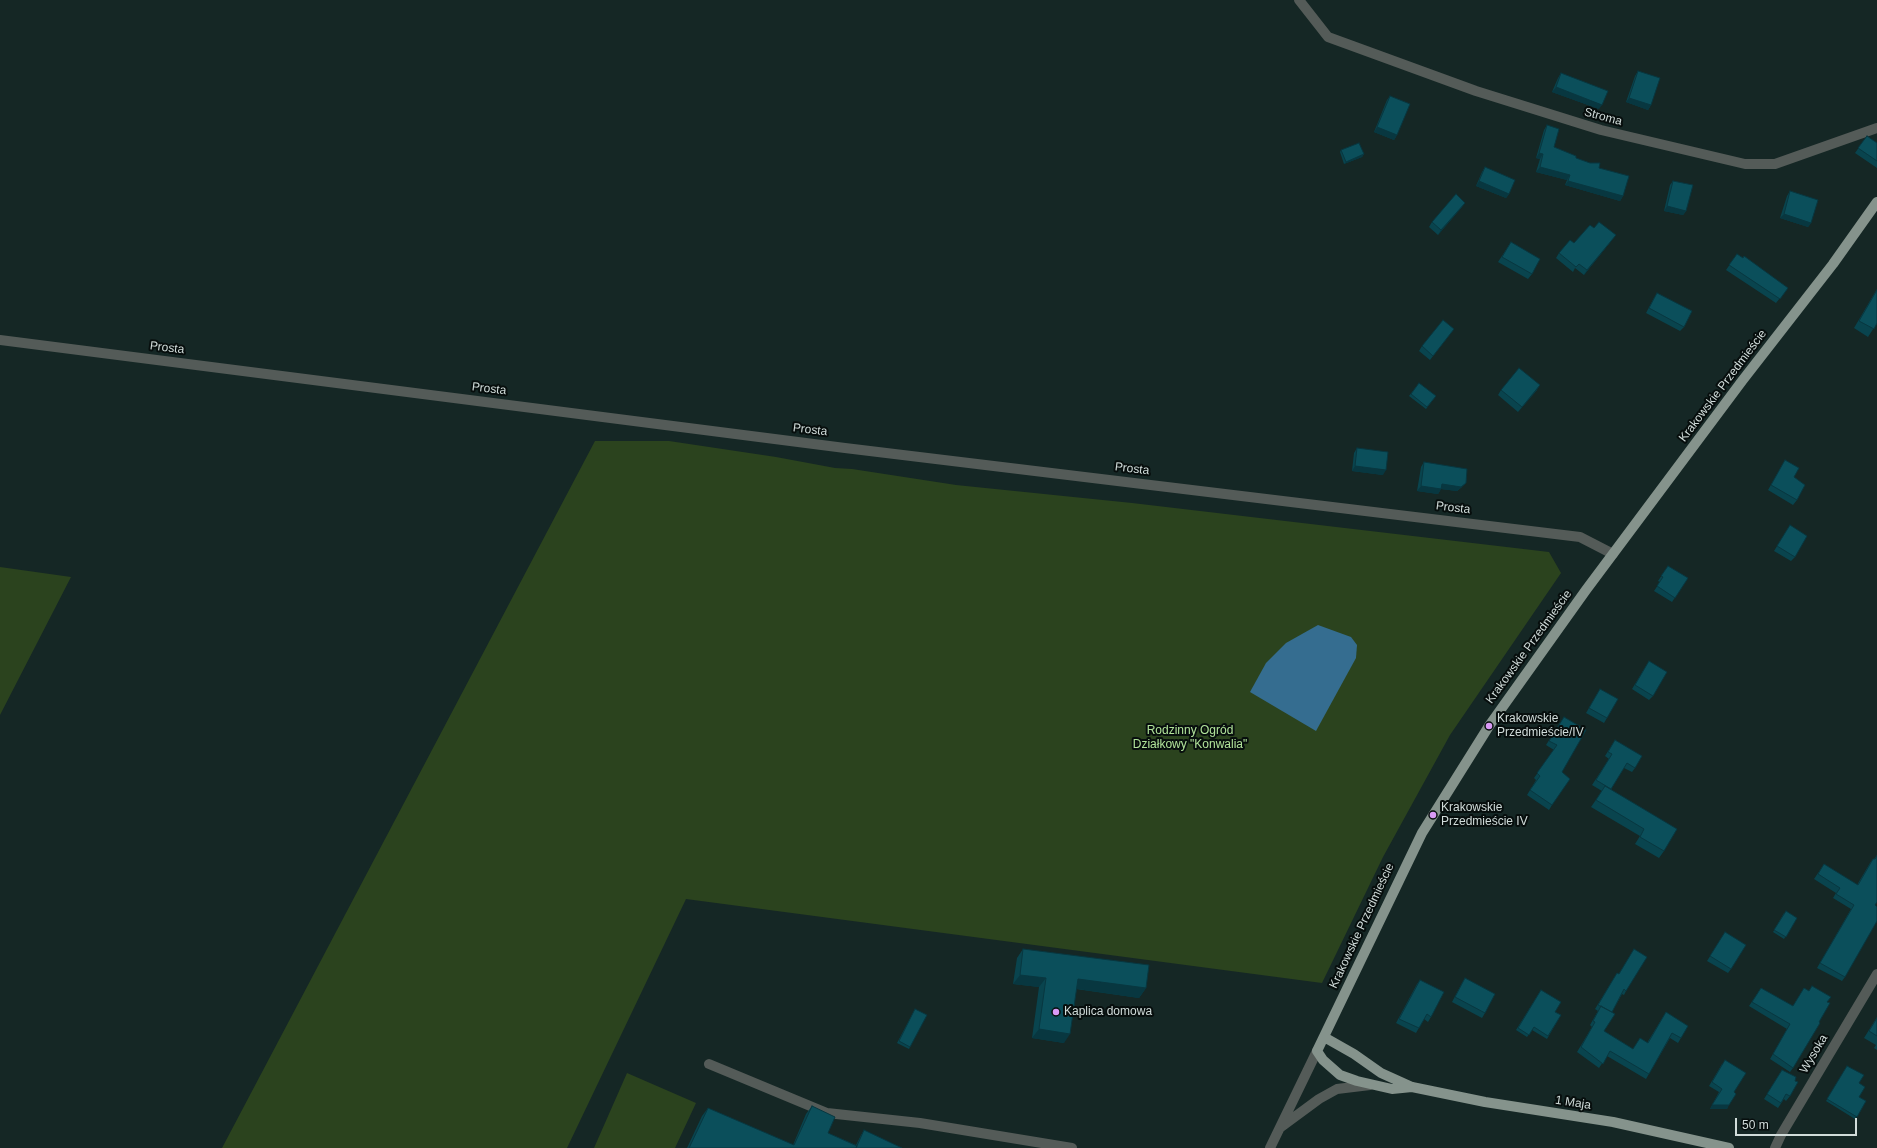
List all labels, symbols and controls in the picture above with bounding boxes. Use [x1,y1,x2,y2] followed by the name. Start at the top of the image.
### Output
[1582,105,1624,129] street label: Stroma
[1676,327,1770,445] street label: Krakowskie Przedmieście
[149,339,185,357] street label: Prosta
[471,380,507,398] street label: Prosta
[792,421,828,439] street label: Prosta
[1114,460,1150,478] street label: Prosta
[1435,499,1471,517] street label: Prosta
[1483,587,1575,707] street label: Krakowskie Przedmieście
[1497,712,1584,740] place label: Krakowskie Przedmieście/IV
[1484,721,1494,731] marker: Krakowskie Przedmieście/IV
[1133,724,1247,752] park label: Rodzinny Ogród Działkowy "Konwalia"
[1441,801,1528,829] place label: Krakowskie Przedmieście IV
[1428,810,1438,820] marker: Krakowskie Przedmieście IV
[1327,861,1397,991] street label: Krakowskie Przedmieście
[1064,1005,1152,1019] place label: Kaplica domowa
[1051,1007,1061,1017] marker: Kaplica domowa
[1797,1032,1831,1076] street label: Wysoka
[1554,1093,1592,1113] street label: 1 Maja
[1737,1110,1859,1136] scale bar
[1742,1118,1769,1132] text: 50 m

